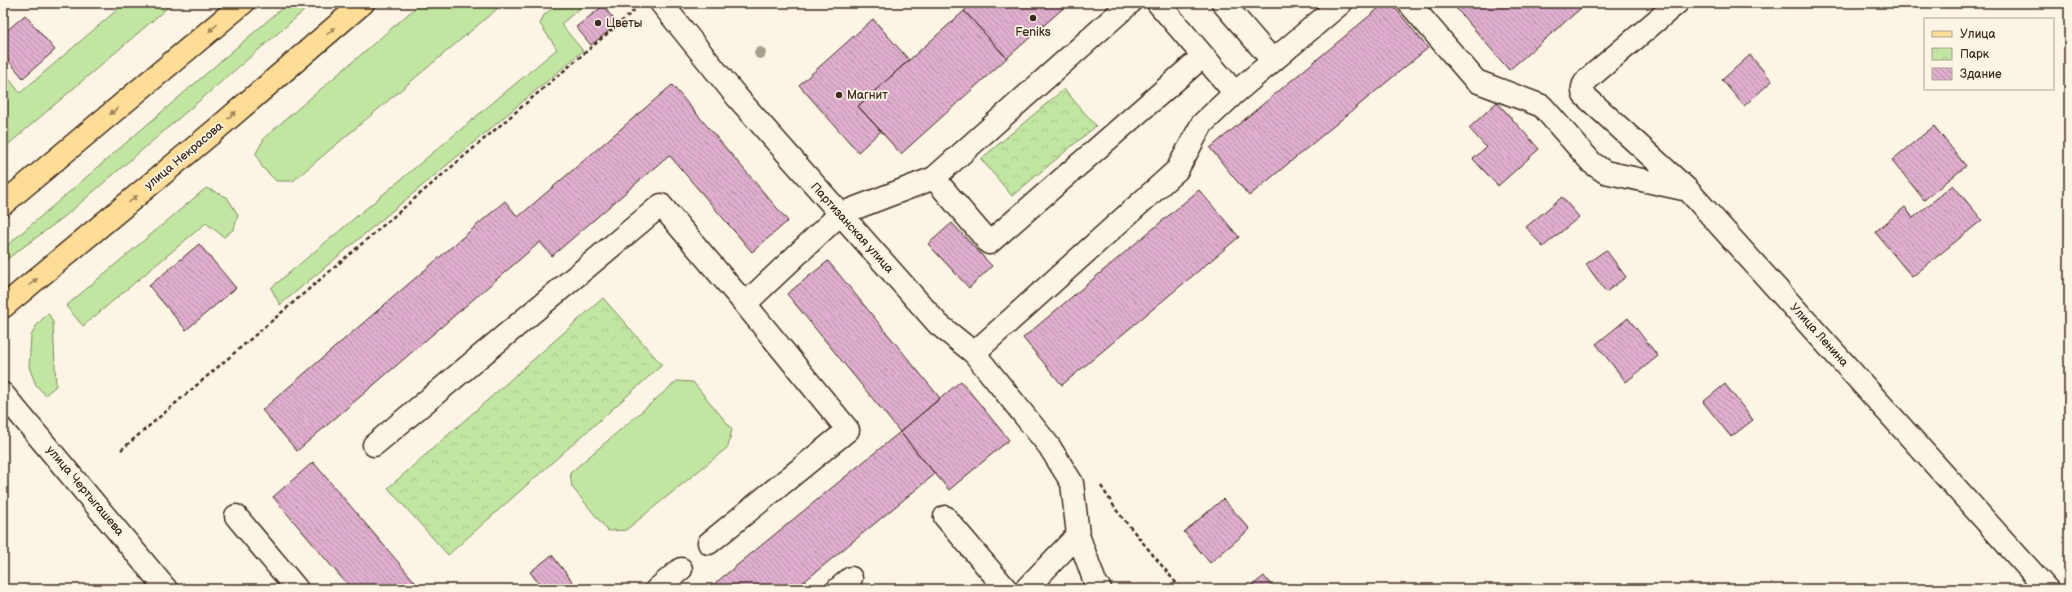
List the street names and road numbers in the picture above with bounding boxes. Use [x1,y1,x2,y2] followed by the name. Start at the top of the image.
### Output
[142,119,226,193] street label: улица Некрасова
[807,180,897,276] street label: Партизанская улица
[1787,300,1851,370] street label: Улица Ленина
[43,443,127,539] street label: улица Чертыгашева

